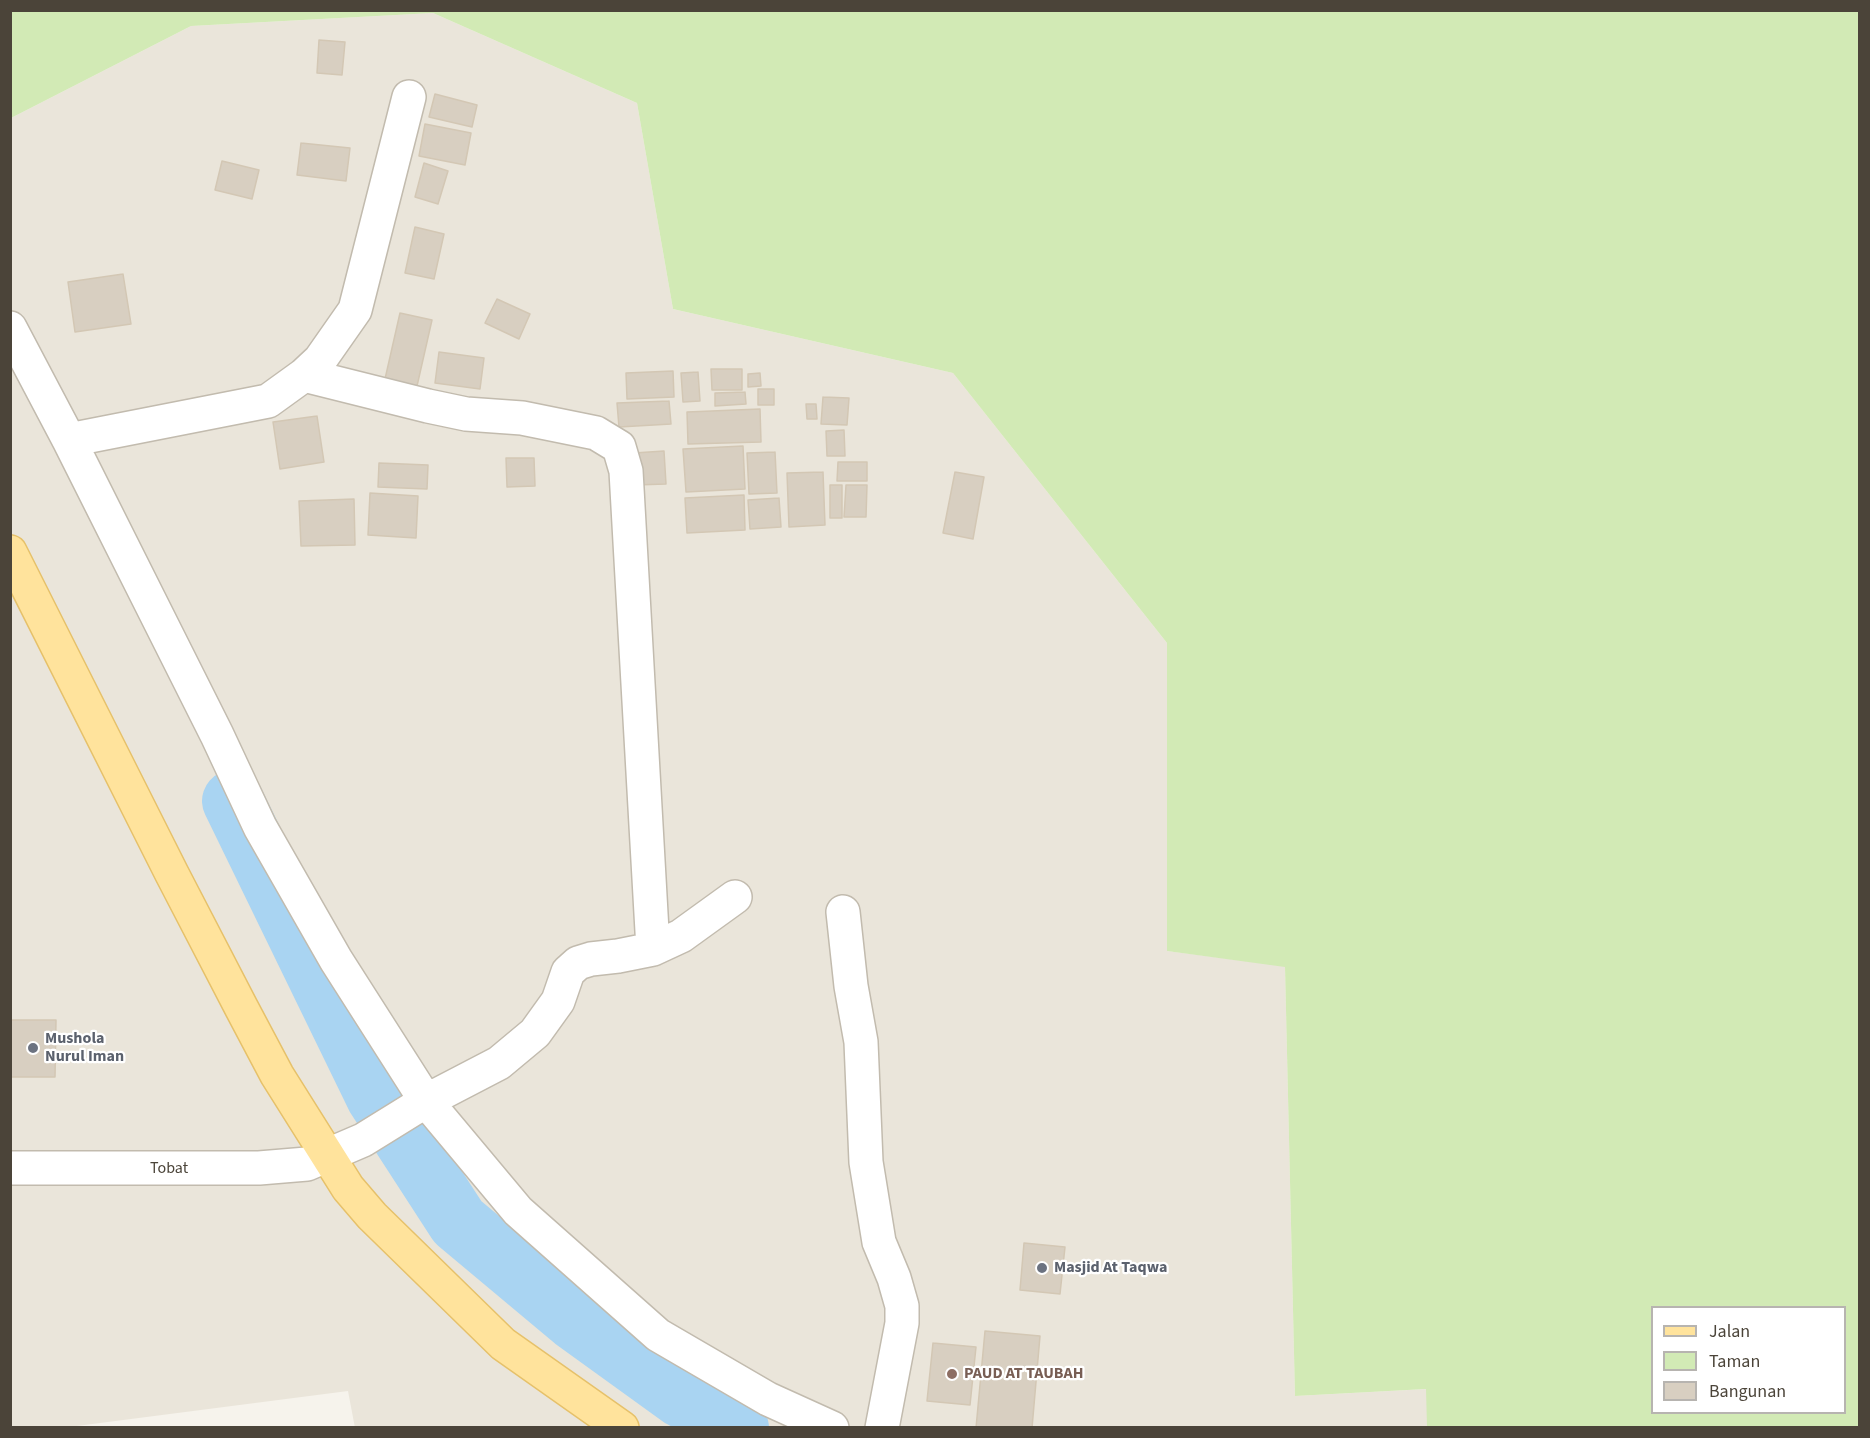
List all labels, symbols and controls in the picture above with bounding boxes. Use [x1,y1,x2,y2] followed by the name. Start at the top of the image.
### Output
[45,1029,124,1067] place label: Mushola Nurul Iman
[26,1041,40,1055] marker: Mushola Nurul Iman
[150,1159,188,1179] street label: Tobat
[1054,1258,1167,1278] place label: Masjid At Taqwa
[1035,1261,1049,1275] marker: Masjid At Taqwa
[1651,1306,1846,1414] legend
[1709,1319,1750,1344] text: Jalan
[1709,1349,1760,1374] text: Taman
[964,1364,1083,1384] place label: PAUD AT TAUBAH
[945,1367,959,1381] marker: PAUD AT TAUBAH
[1709,1379,1786,1404] text: Bangunan

